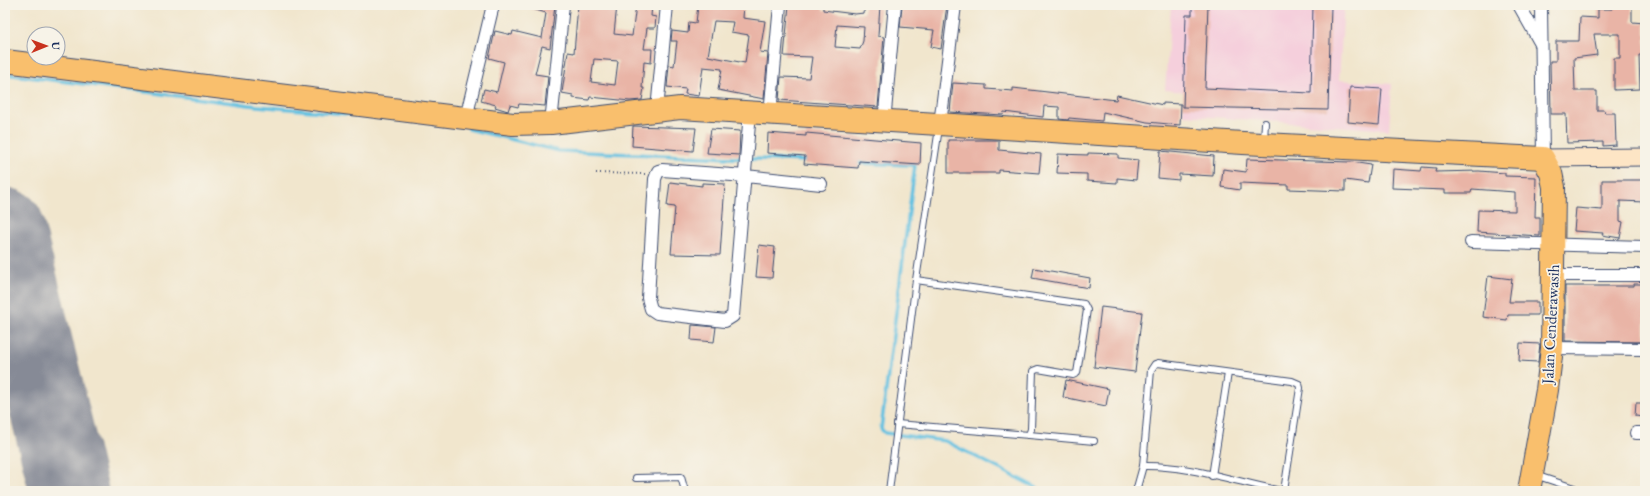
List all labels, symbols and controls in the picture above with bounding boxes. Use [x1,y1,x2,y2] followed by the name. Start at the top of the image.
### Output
[26,26,66,66] north arrow
[49,42,63,51] text: U
[1537,264,1564,386] street label: Jalan Cenderawasih

